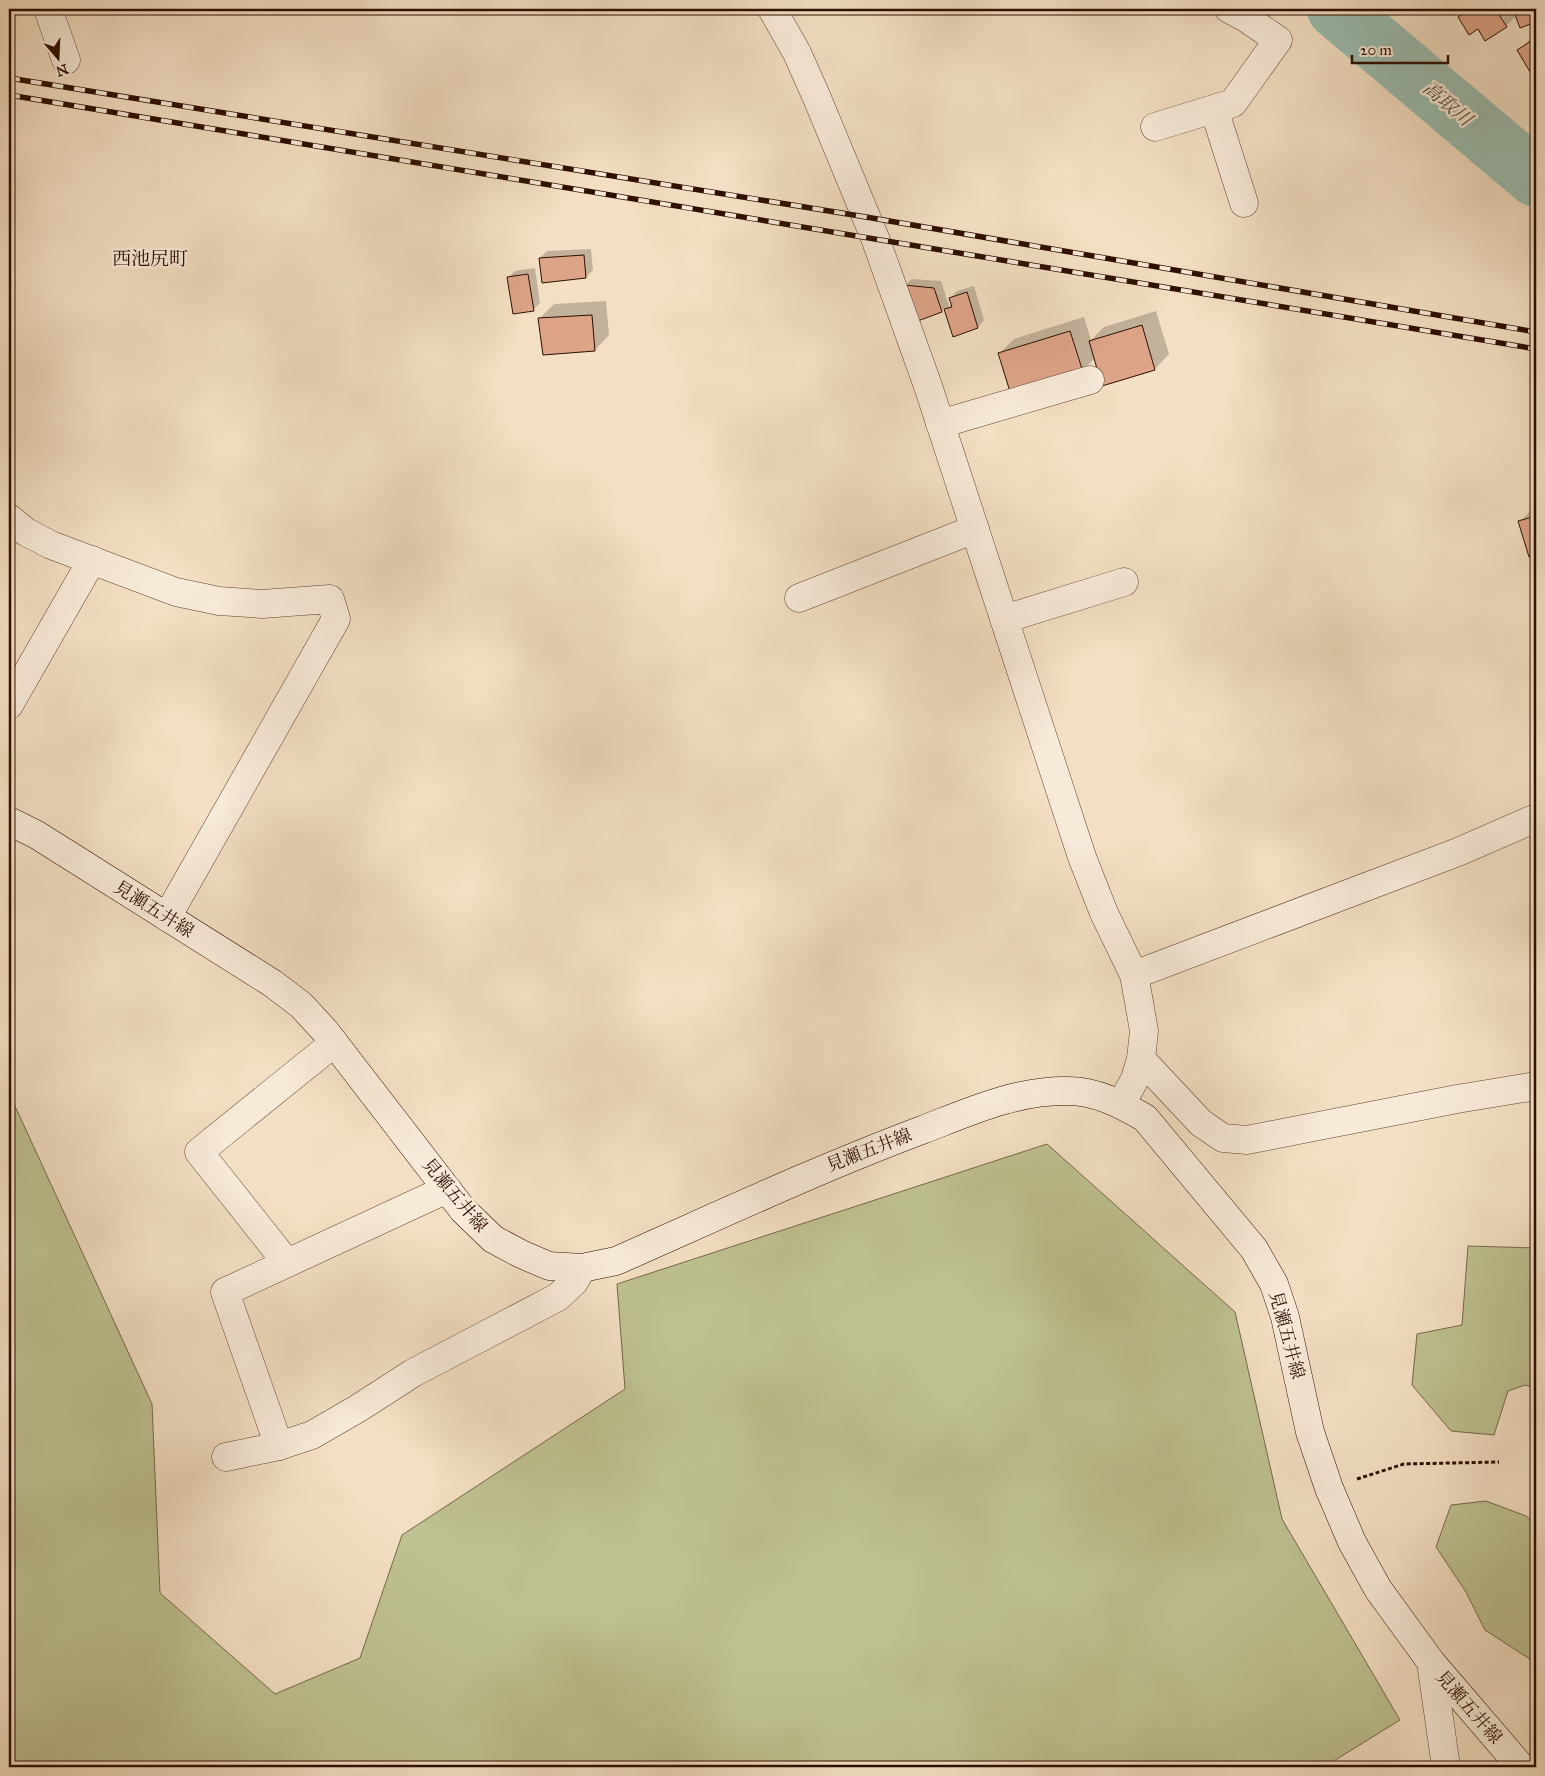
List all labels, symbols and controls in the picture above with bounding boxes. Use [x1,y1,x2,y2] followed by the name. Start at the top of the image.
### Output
[32,32,82,82] north arrow
[1352,32,1449,64] scale bar
[1360,41,1392,59] text: 20 m
[54,60,70,80] text: N
[1418,76,1478,132] water label: 高取川
[112,247,188,270] district label: 西池尻町
[110,876,198,942] street label: 見瀬五井線
[823,1124,915,1176] street label: 見瀬五井線
[418,1153,492,1237] street label: 見瀬五井線
[1265,1289,1309,1381] street label: 見瀬五井線
[1431,1666,1507,1748] street label: 見瀬五井線

